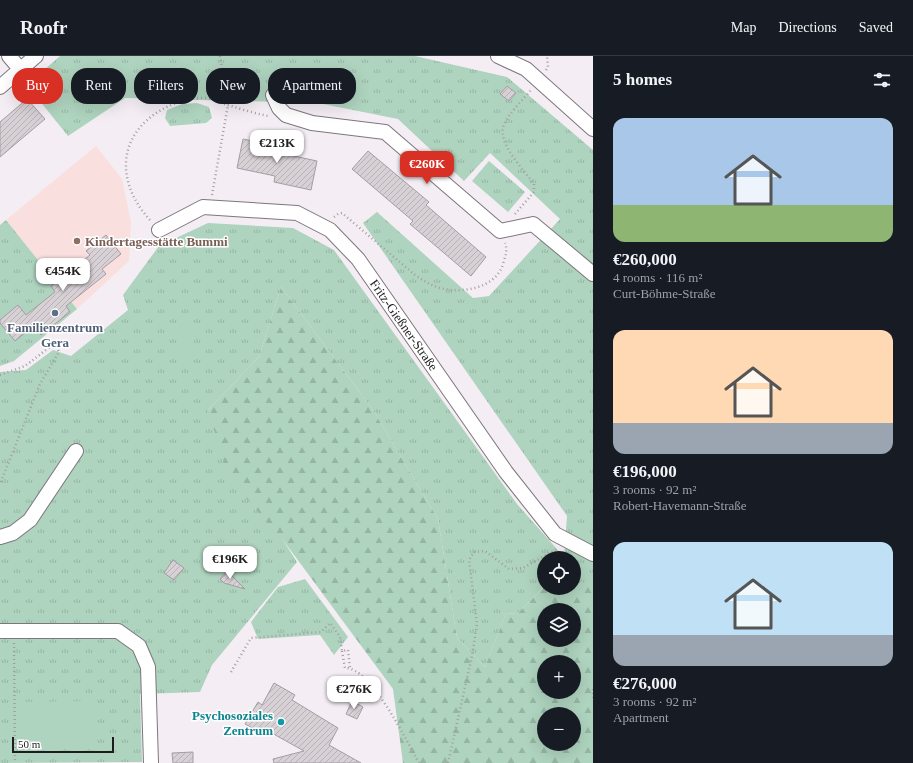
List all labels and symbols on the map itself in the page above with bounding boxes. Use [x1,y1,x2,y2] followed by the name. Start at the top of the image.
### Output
[249,130,305,164] pin: €213K
[399,151,455,185] pin: €260K
[85,234,228,249] place label: Kindertagesstätte Bummi
[72,236,82,246] marker: Kindertagesstätte Bummi
[35,258,91,292] pin: €454K
[367,276,441,374] street label: Fritz-Gießner-Straße
[50,308,60,318] marker: Familienzentrum Gera
[7,320,103,350] place label: Familienzentrum Gera
[202,546,258,580] pin: €196K
[326,676,382,710] pin: €276K
[192,708,273,738] place label: Psychosoziales Zentrum
[276,717,286,727] marker: Psychosoziales Zentrum
[12,735,114,754] scale bar

